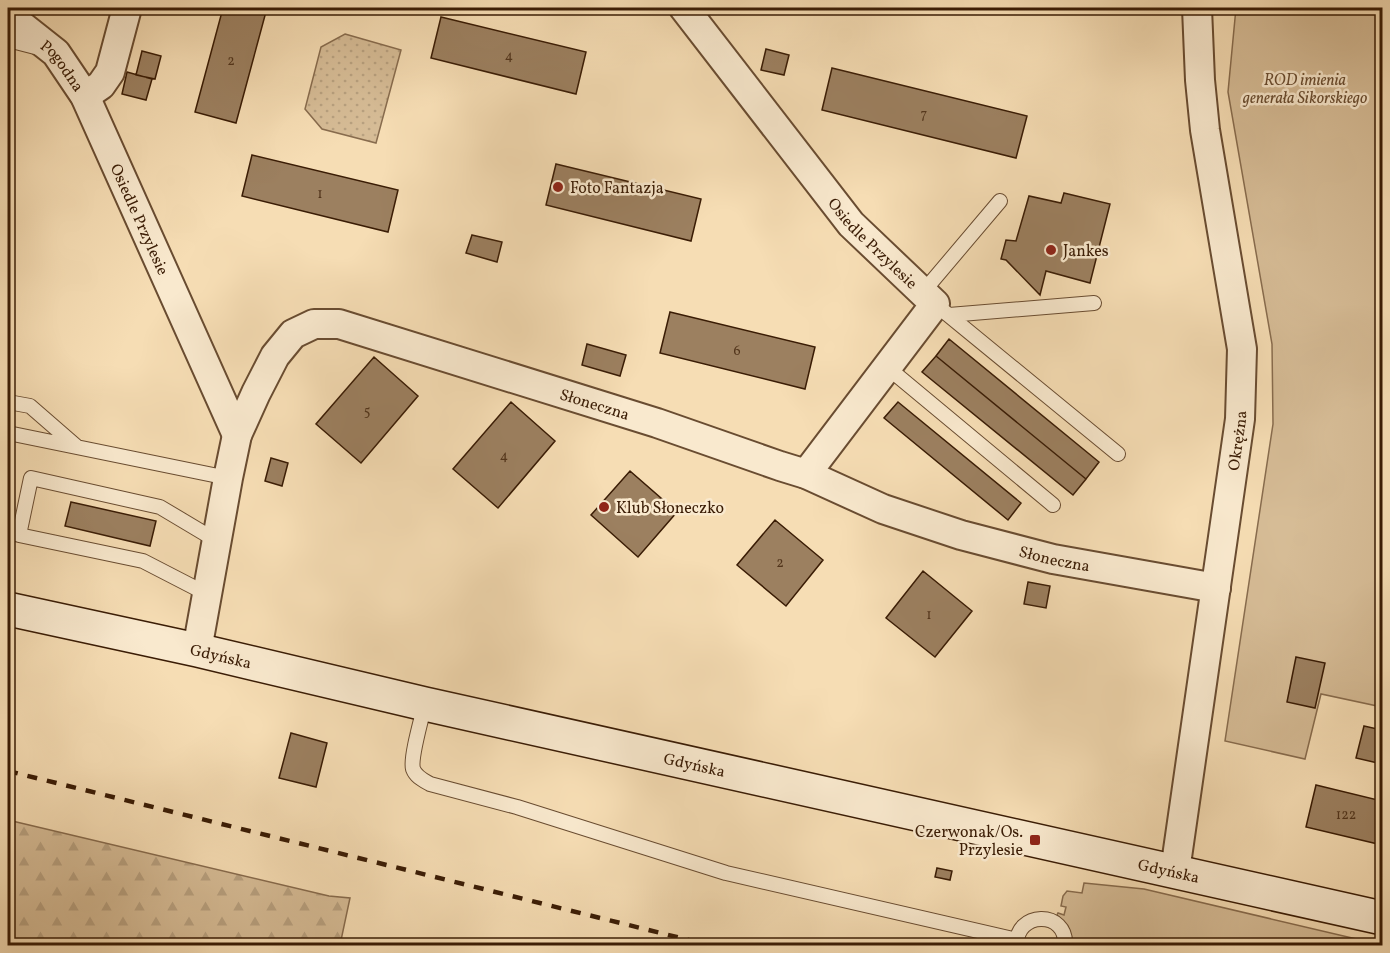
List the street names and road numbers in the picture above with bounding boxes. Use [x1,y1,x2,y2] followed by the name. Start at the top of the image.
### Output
[35,36,88,97] street label: Pogodna
[104,161,173,279] street label: Osiedle Przylesie
[822,194,922,295] street label: Osiedle Przylesie
[557,384,632,427] street label: Słoneczna
[1224,410,1253,472] street label: Okrężna
[1016,542,1092,578] street label: Słoneczna
[188,640,253,676] street label: Gdyńska
[661,749,727,784] street label: Gdyńska
[1136,855,1201,890] street label: Gdyńska

